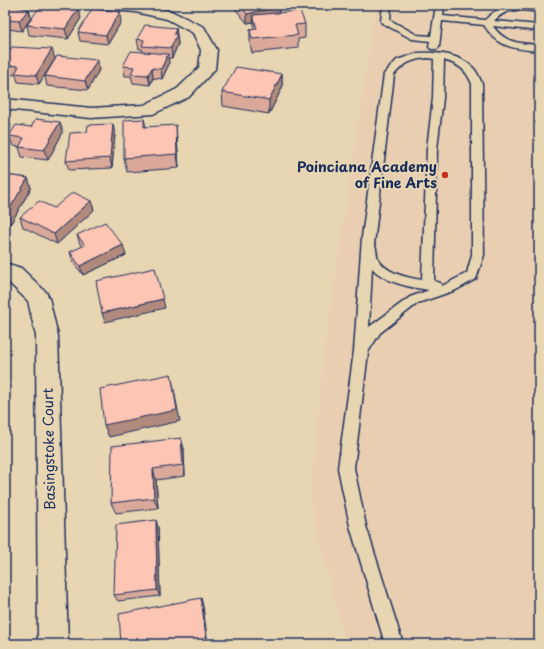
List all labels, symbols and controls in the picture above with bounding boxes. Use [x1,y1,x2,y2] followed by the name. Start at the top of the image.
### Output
[297,156,437,193] place label: Poinciana Academy of Fine Arts
[440,170,450,180] marker: Poinciana Academy of Fine Arts
[37,387,60,510] street label: Basingstoke Court

